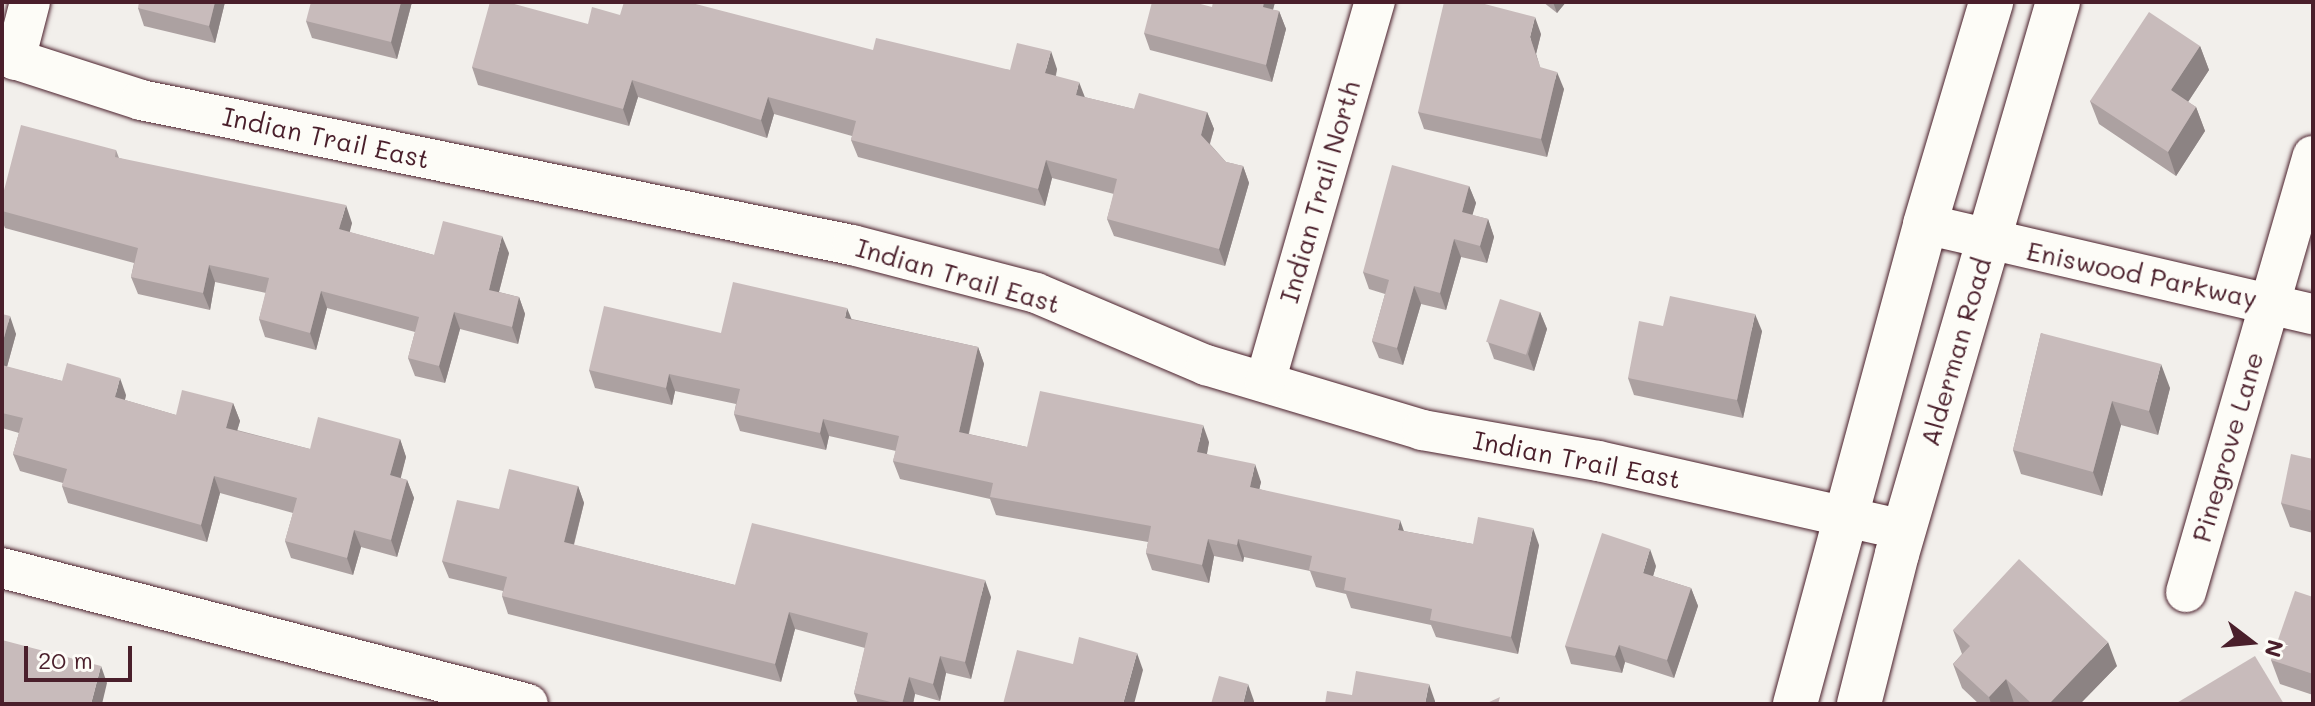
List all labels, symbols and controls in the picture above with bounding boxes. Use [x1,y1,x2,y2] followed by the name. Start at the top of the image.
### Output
[1273,77,1367,307] street label: Indian Trail North
[220,101,432,175] street label: Indian Trail East
[852,232,1064,320] street label: Indian Trail East
[2024,235,2260,315] street label: Eniswood Parkway
[1914,254,1998,450] street label: Alderman Road
[2186,348,2270,546] street label: Pinegrove Lane
[1471,425,1683,495] street label: Indian Trail East
[2211,602,2291,682] north arrow
[28,630,136,680] scale bar
[2258,637,2291,661] text: N
[38,644,93,675] text: 20 m

